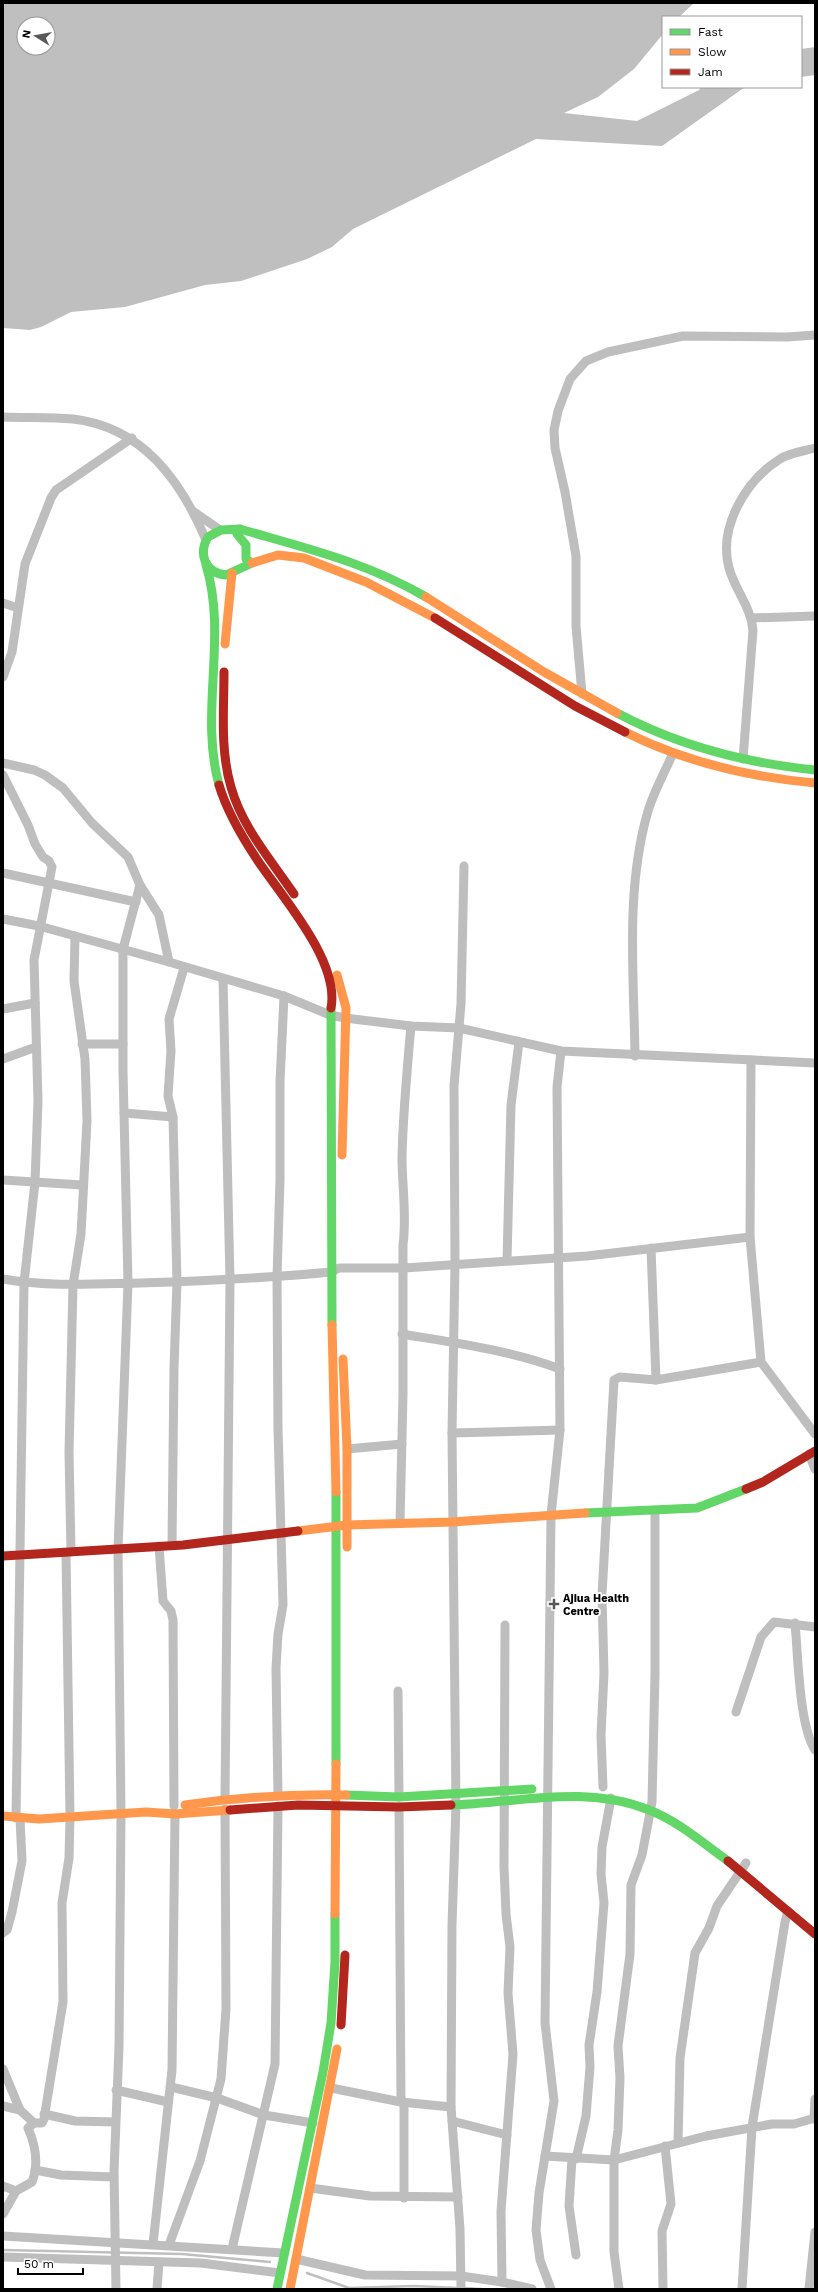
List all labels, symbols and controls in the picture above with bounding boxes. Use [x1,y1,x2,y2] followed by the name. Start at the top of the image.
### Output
[16,16,56,56] north arrow
[662,16,802,88] legend
[698,25,723,39] text: Fast
[20,29,34,39] text: N
[698,45,726,59] text: Slow
[698,65,723,79] text: Jam
[563,1592,629,1618] place label: Ajiua Health Centre
[548,1598,560,1610] marker: Ajiua Health Centre
[18,2250,83,2276] scale bar
[24,2257,54,2271] text: 50 m

